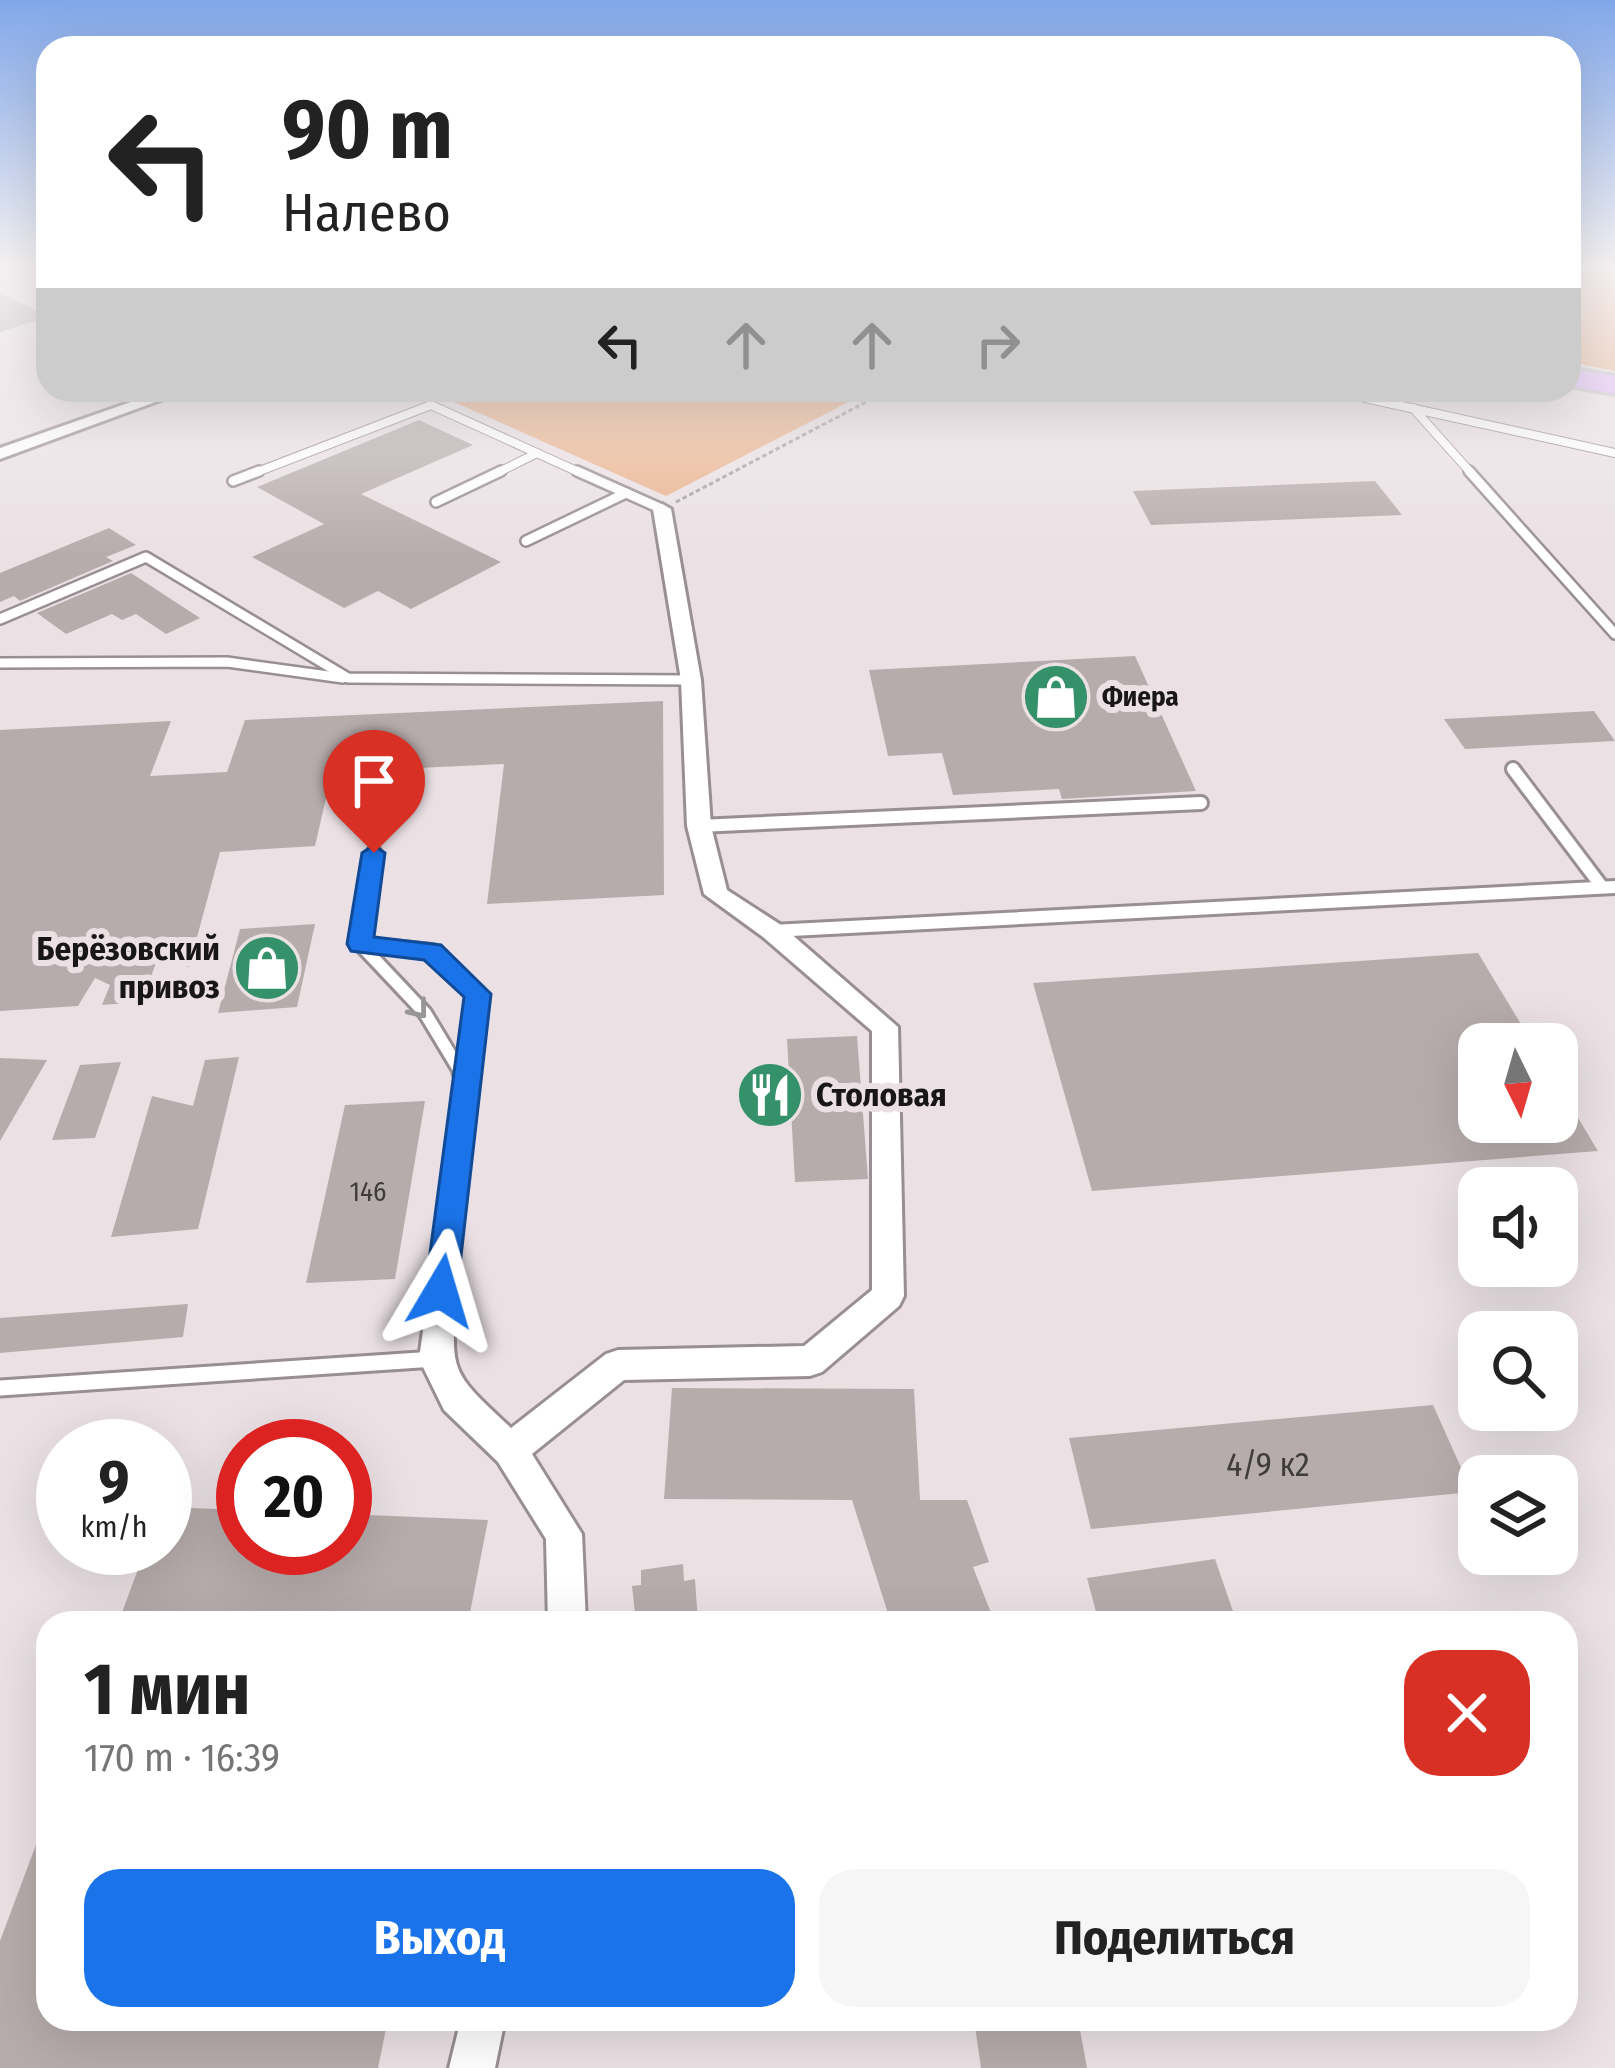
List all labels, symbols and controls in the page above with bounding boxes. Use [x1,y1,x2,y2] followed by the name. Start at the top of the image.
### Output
[282,79,453,180] text: 90 m
[84,84,240,240] icon: left
[282,181,451,245] text: Налево
[587,312,653,378] icon: left
[713,312,779,378] icon: ahead
[839,312,905,378] icon: ahead
[965,312,1031,378] icon: right
[1021,662,1091,732] shop icon: Фиера
[1102,681,1179,713] place label: Фиера
[323,730,425,853] pin
[341,748,407,814] icon: arrive
[37,929,220,1007] place label: Берёзовский привоз
[232,933,302,1003] shop icon: Берёзовский привоз
[405,996,427,1018] one-way arrow
[1458,1023,1578,1143] north arrow
[1458,1023,1578,1575] map controls
[735,1060,805,1130] restaurant icon: Столовая
[816,1075,947,1115] place label: Столовая
[1458,1167,1578,1287] button: sound
[350,1176,387,1208] house number: 146
[378,1228,504,1354] position arrow
[1458,1311,1578,1431] button: search
[216,1419,372,1575] speed limit sign: 20
[1226,1445,1310,1485] house number: 4/9 к2
[98,1446,130,1518] text: 9
[1458,1455,1578,1575] button: layers
[81,1509,147,1545] text: km/h
[84,1647,250,1733] text: 1 мин
[1404,1650,1530,1776] button: close
[84,1735,280,1781] text: 170 m · 16:39
[84,1869,795,2007] button: Выход
[819,1869,1530,2007] button: Поделиться

